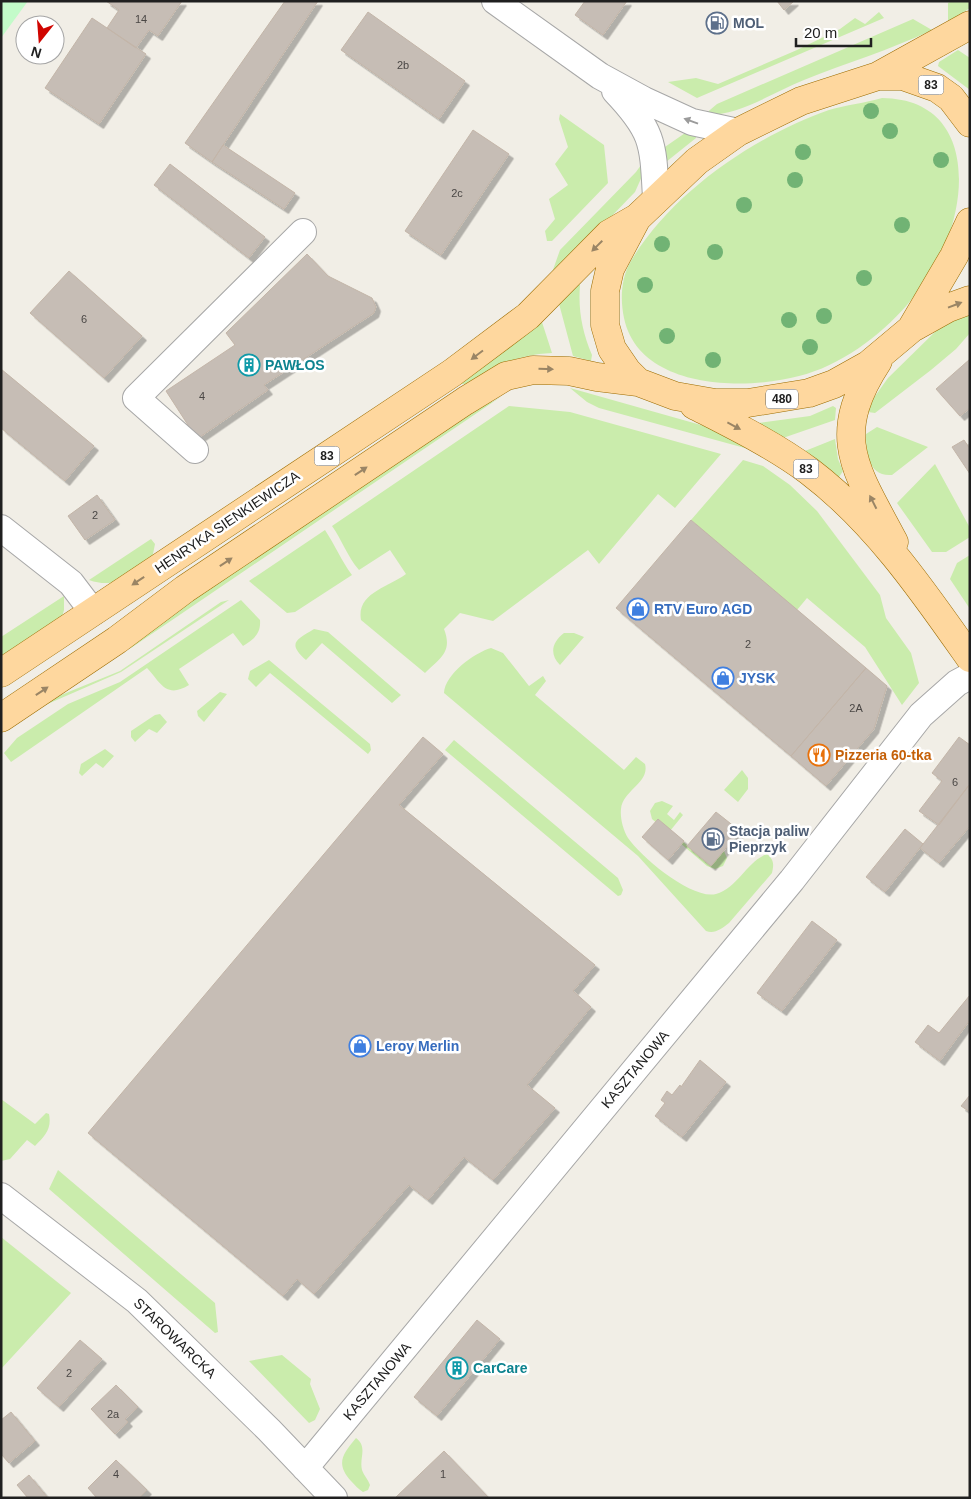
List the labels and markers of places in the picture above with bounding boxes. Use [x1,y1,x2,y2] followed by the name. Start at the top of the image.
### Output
[705,11,729,35] fuel station icon: MOL
[733,15,765,31] place label: MOL
[237,353,261,377] building icon: PAWŁOS
[265,357,325,373] place label: PAWŁOS
[626,597,650,621] shop icon: RTV Euro AGD
[654,601,752,617] place label: RTV Euro AGD
[711,666,735,690] shop icon: JYSK
[739,670,776,686] place label: JYSK
[807,743,831,767] restaurant icon: Pizzeria 60-tka
[835,747,932,763] place label: Pizzeria 60-tka
[729,823,809,855] place label: Stacja paliw Pieprzyk
[701,827,725,851] fuel station icon: Stacja paliw Pieprzyk
[348,1034,372,1058] shop icon: Leroy Merlin
[376,1038,459,1054] place label: Leroy Merlin
[445,1356,469,1380] building icon: CarCare
[473,1360,528,1376] place label: CarCare

